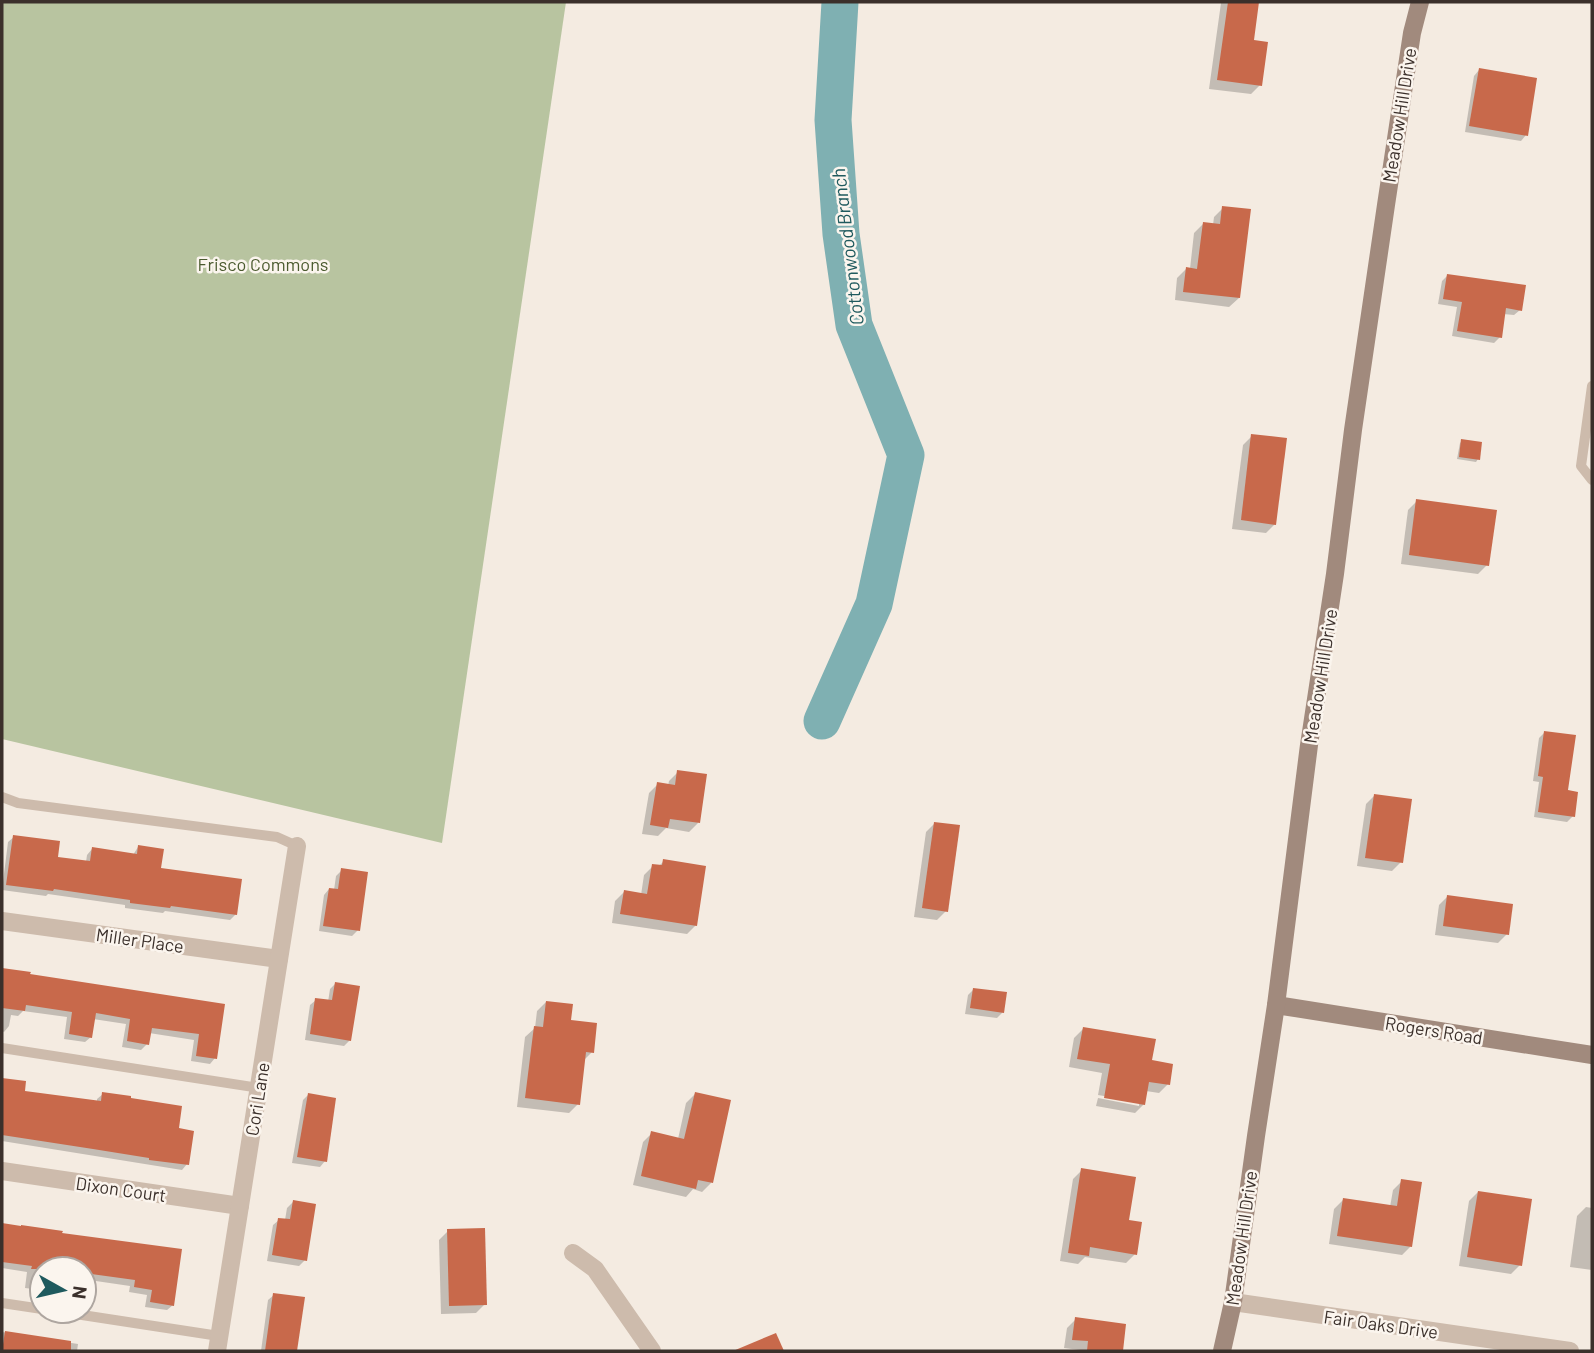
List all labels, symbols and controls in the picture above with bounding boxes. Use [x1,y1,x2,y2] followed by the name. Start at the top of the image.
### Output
[1378,46,1420,184] street label: Meadow Hill Drive
[826,167,868,327] water label: Cottonwood Branch
[197,253,329,275] park label: Frisco Commons
[1299,607,1341,745] street label: Meadow Hill Drive
[95,923,185,957] street label: Miller Place
[1384,1011,1484,1049] street label: Rogers Road
[240,1061,274,1137] street label: Cori Lane
[1221,1169,1261,1307] street label: Meadow Hill Drive
[75,1172,167,1206] street label: Dixon Court
[28,1255,98,1325] north arrow
[68,1285,93,1300] text: N
[1322,1305,1440,1343] street label: Fair Oaks Drive

